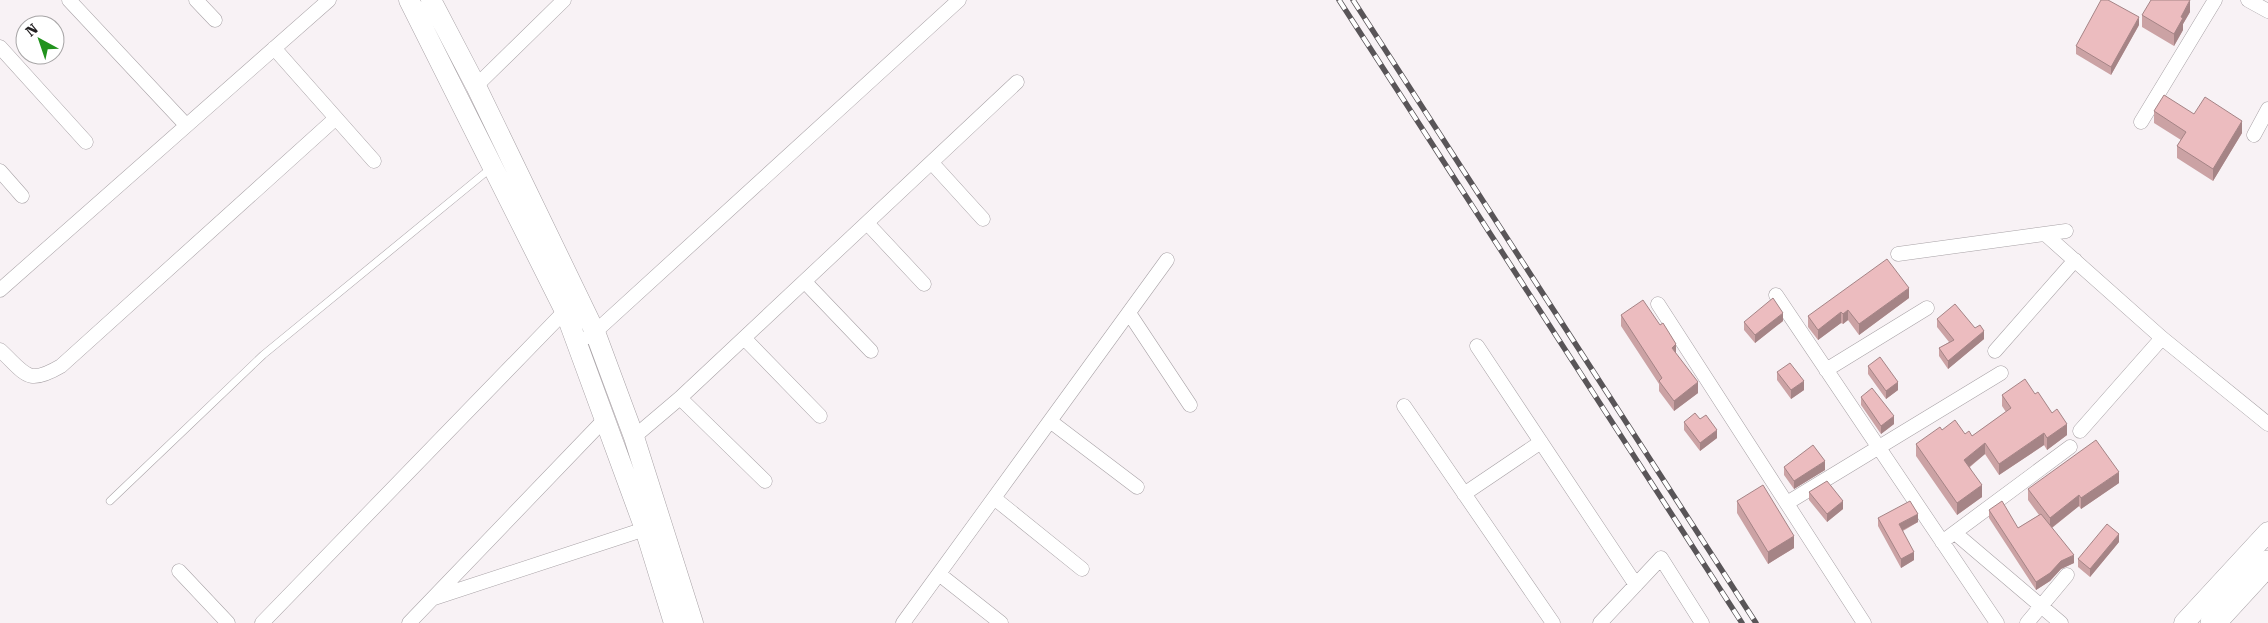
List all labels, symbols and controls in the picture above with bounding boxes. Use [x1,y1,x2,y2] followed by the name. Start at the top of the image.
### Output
[15,15,65,65] north arrow
[22,20,41,40] text: N

